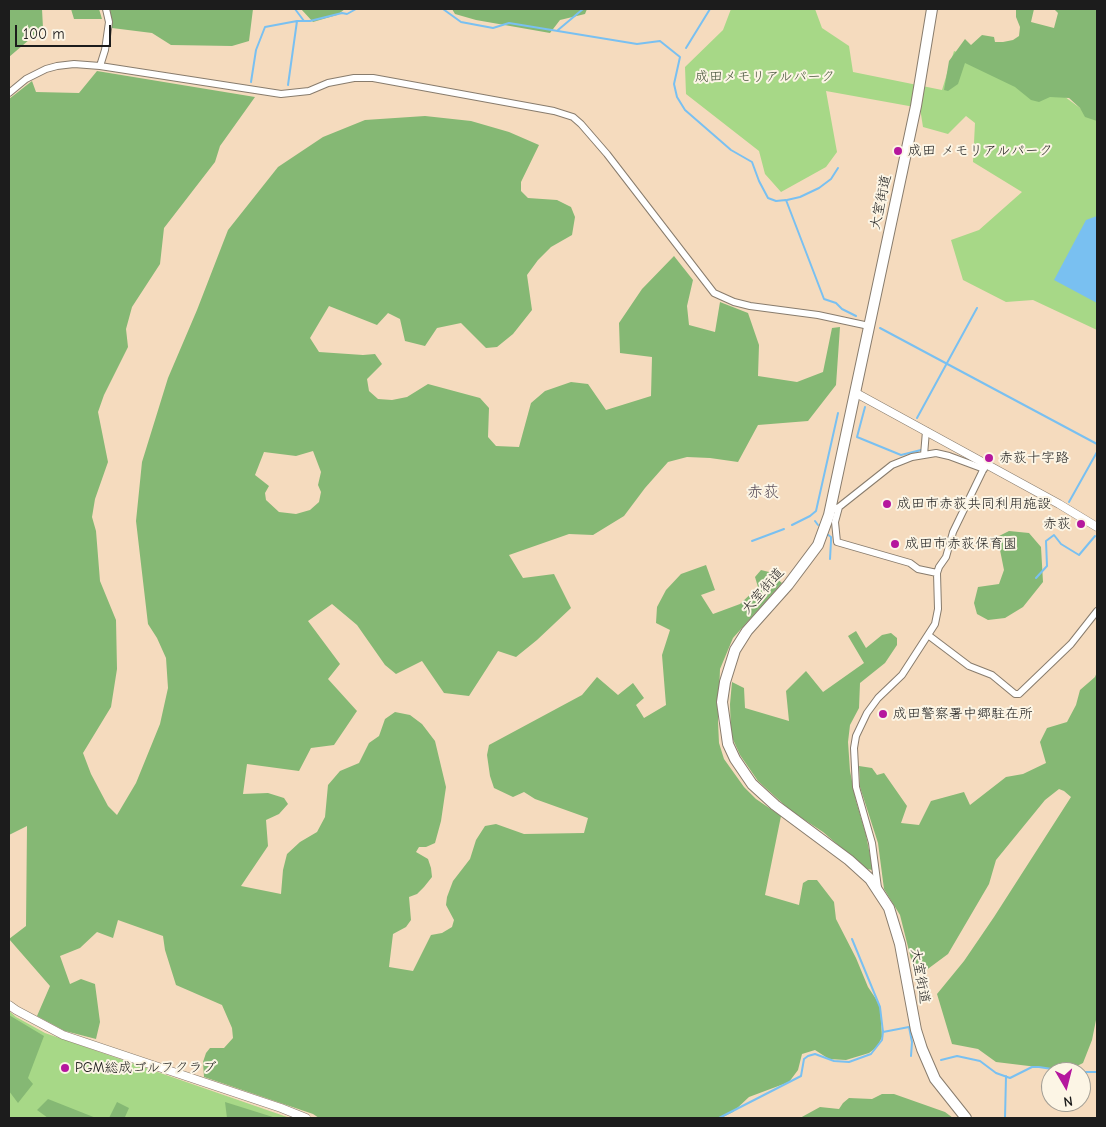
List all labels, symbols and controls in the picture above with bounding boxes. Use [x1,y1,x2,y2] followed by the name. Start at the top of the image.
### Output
[18,15,114,47] scale bar
[23,25,65,43] text: 100 m
[695,69,835,85] park label: 成田メモリアルパーク
[908,143,1053,159] place label: 成田 メモリアルパーク
[892,145,904,157] marker: 成田 メモリアルパーク
[867,173,895,231] street label: 大室街道
[999,450,1069,466] place label: 赤荻十字路
[983,452,995,464] marker: 赤荻十字路
[747,482,779,502] district label: 赤荻
[897,496,1051,512] place label: 成田市赤荻共同利用施設
[881,498,893,510] marker: 成田市赤荻共同利用施設
[1043,516,1071,532] place label: 赤荻
[1075,518,1087,530] marker: 赤荻
[905,536,1017,552] place label: 成田市赤荻保育園
[889,538,901,550] marker: 成田市赤荻保育園
[738,564,788,618] street label: 大室街道
[893,706,1033,722] place label: 成田警察署中郷駐在所
[877,708,889,720] marker: 成田警察署中郷駐在所
[907,947,933,1005] street label: 大室街道
[75,1060,217,1076] place label: PGM総成ゴルフクラブ
[59,1062,71,1074] marker: PGM総成ゴルフクラブ
[1041,1062,1091,1112] north arrow
[1062,1092,1074,1110] text: N

